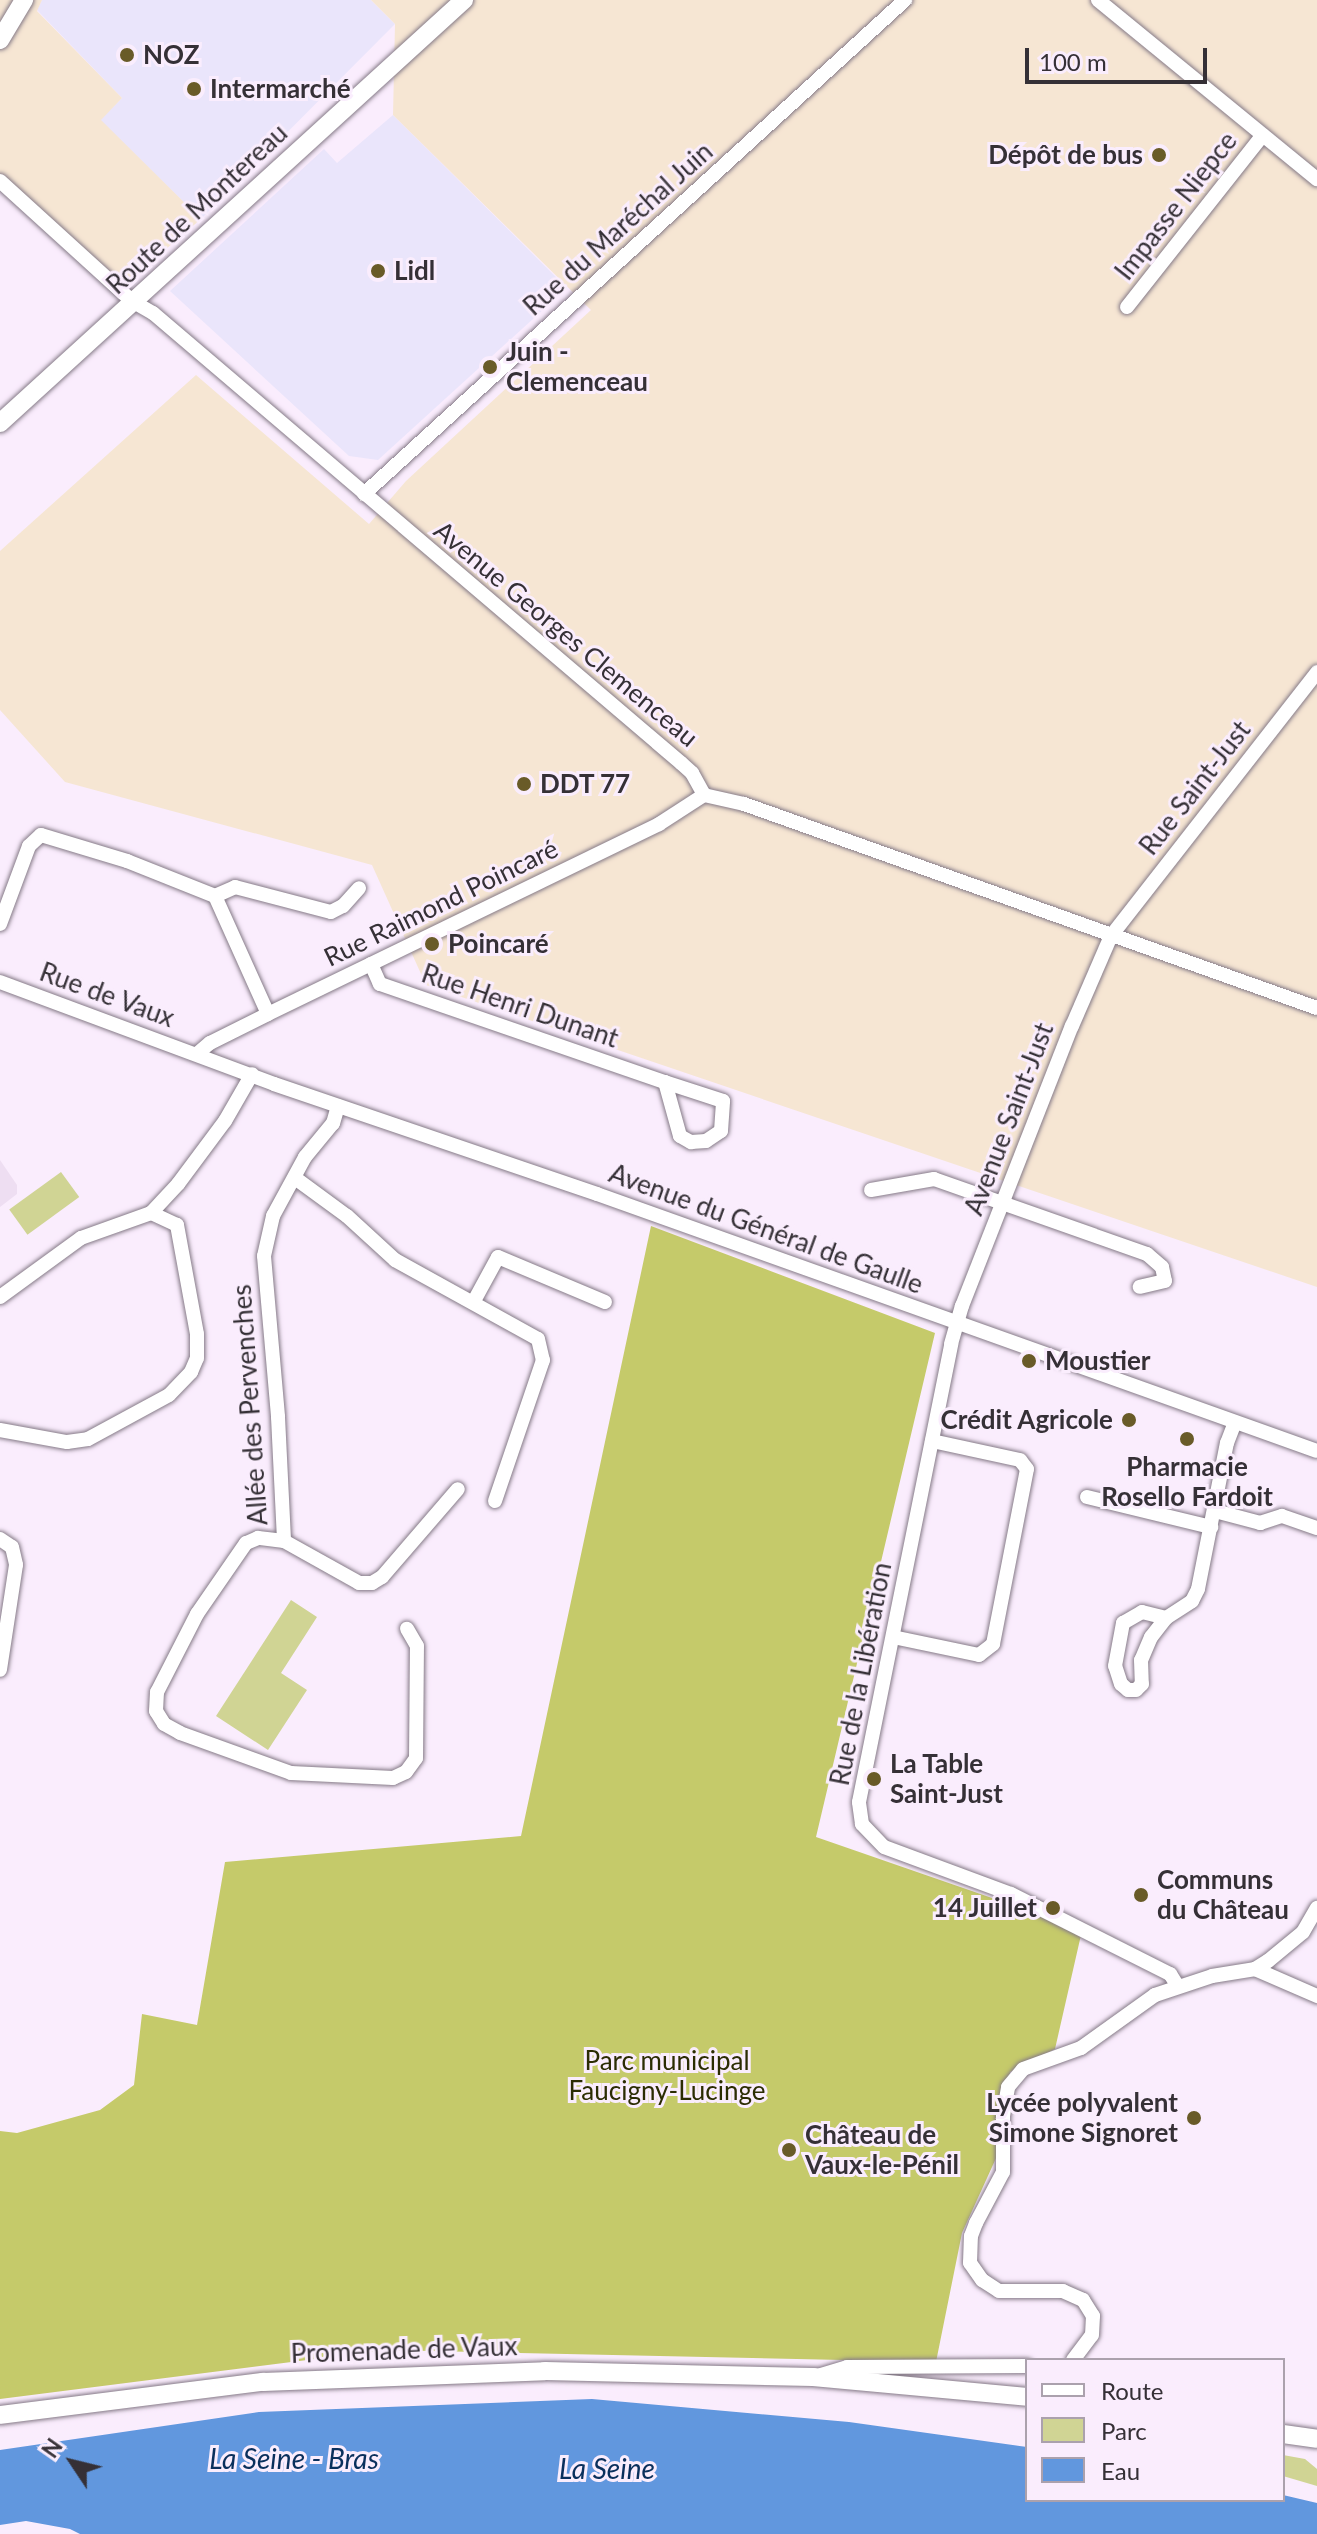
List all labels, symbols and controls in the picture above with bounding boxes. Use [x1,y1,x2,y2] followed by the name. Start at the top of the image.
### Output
[1029,32,1211,82] scale bar
[143,39,199,71] place label: NOZ
[118,46,136,64] marker: NOZ
[1039,47,1107,76] text: 100 m
[210,73,351,105] place label: Intermarché
[185,80,203,98] marker: Intermarché
[100,117,294,301] street label: Route de Montereau
[1109,126,1243,286] street label: Impasse Niepce
[517,136,719,322] street label: Rue du Maréchal Juin
[988,139,1143,171] place label: Dépôt de bus
[1150,146,1168,164] marker: Dépôt de bus
[394,255,435,287] place label: Lidl
[369,262,387,280] marker: Lidl
[506,336,648,398] place label: Juin - Clemenceau
[481,358,499,376] marker: Juin - Clemenceau
[428,515,704,753] street label: Avenue Georges Clemenceau
[1133,715,1257,861] street label: Rue Saint-Just
[540,768,631,800] place label: DDT 77
[515,775,533,793] marker: DDT 77
[319,833,563,973] street label: Rue Raimond Poincaré
[448,928,549,960] place label: Poincaré
[423,935,441,953] marker: Poincaré
[35,956,179,1034] street label: Rue de Vaux
[418,958,622,1054] street label: Rue Henri Dunant
[958,1018,1060,1220] street label: Avenue Saint-Just
[605,1158,927,1300] street label: Avenue du Général de Gaulle
[226,1283,274,1527] street label: Allée des Pervenches
[1045,1345,1151,1377] place label: Moustier
[1020,1352,1038,1370] marker: Moustier
[940,1404,1113,1436] place label: Crédit Agricole
[1120,1411,1138,1429] marker: Crédit Agricole
[1178,1430,1196,1448] marker: Pharmacie Rosello Fardoit
[1101,1451,1273,1512] place label: Pharmacie Rosello Fardoit
[824,1560,898,1788] street label: Rue de la Libération
[890,1748,1003,1810] place label: La Table Saint-Just
[865,1770,883,1788] marker: La Table Saint-Just
[1157,1864,1289,1926] place label: Communs du Château
[1132,1886,1150,1904] marker: Communs du Château
[932,1892,1037,1924] place label: 14 Juillet
[1044,1899,1062,1917] marker: 14 Juillet
[568,2045,766,2106] park label: Parc municipal Faucigny-Lucinge
[986,2087,1178,2148] place label: Lycée polyvalent Simone Signoret
[1185,2109,1203,2127] marker: Lycée polyvalent Simone Signoret
[805,2119,959,2180] place label: Château de Vaux-le-Pénil
[780,2141,798,2159] marker: Château de Vaux-le-Pénil
[290,2330,518,2370] street label: Promenade de Vaux
[1025,2358,1285,2502] legend
[1101,2376,1163,2405] text: Route
[1101,2416,1147,2445] text: Parc
[32,2422,112,2502] north arrow
[36,2433,68,2463] text: N
[209,2441,379,2475] water label: La Seine - Bras
[559,2451,655,2485] water label: La Seine
[1101,2456,1140,2485] text: Eau

